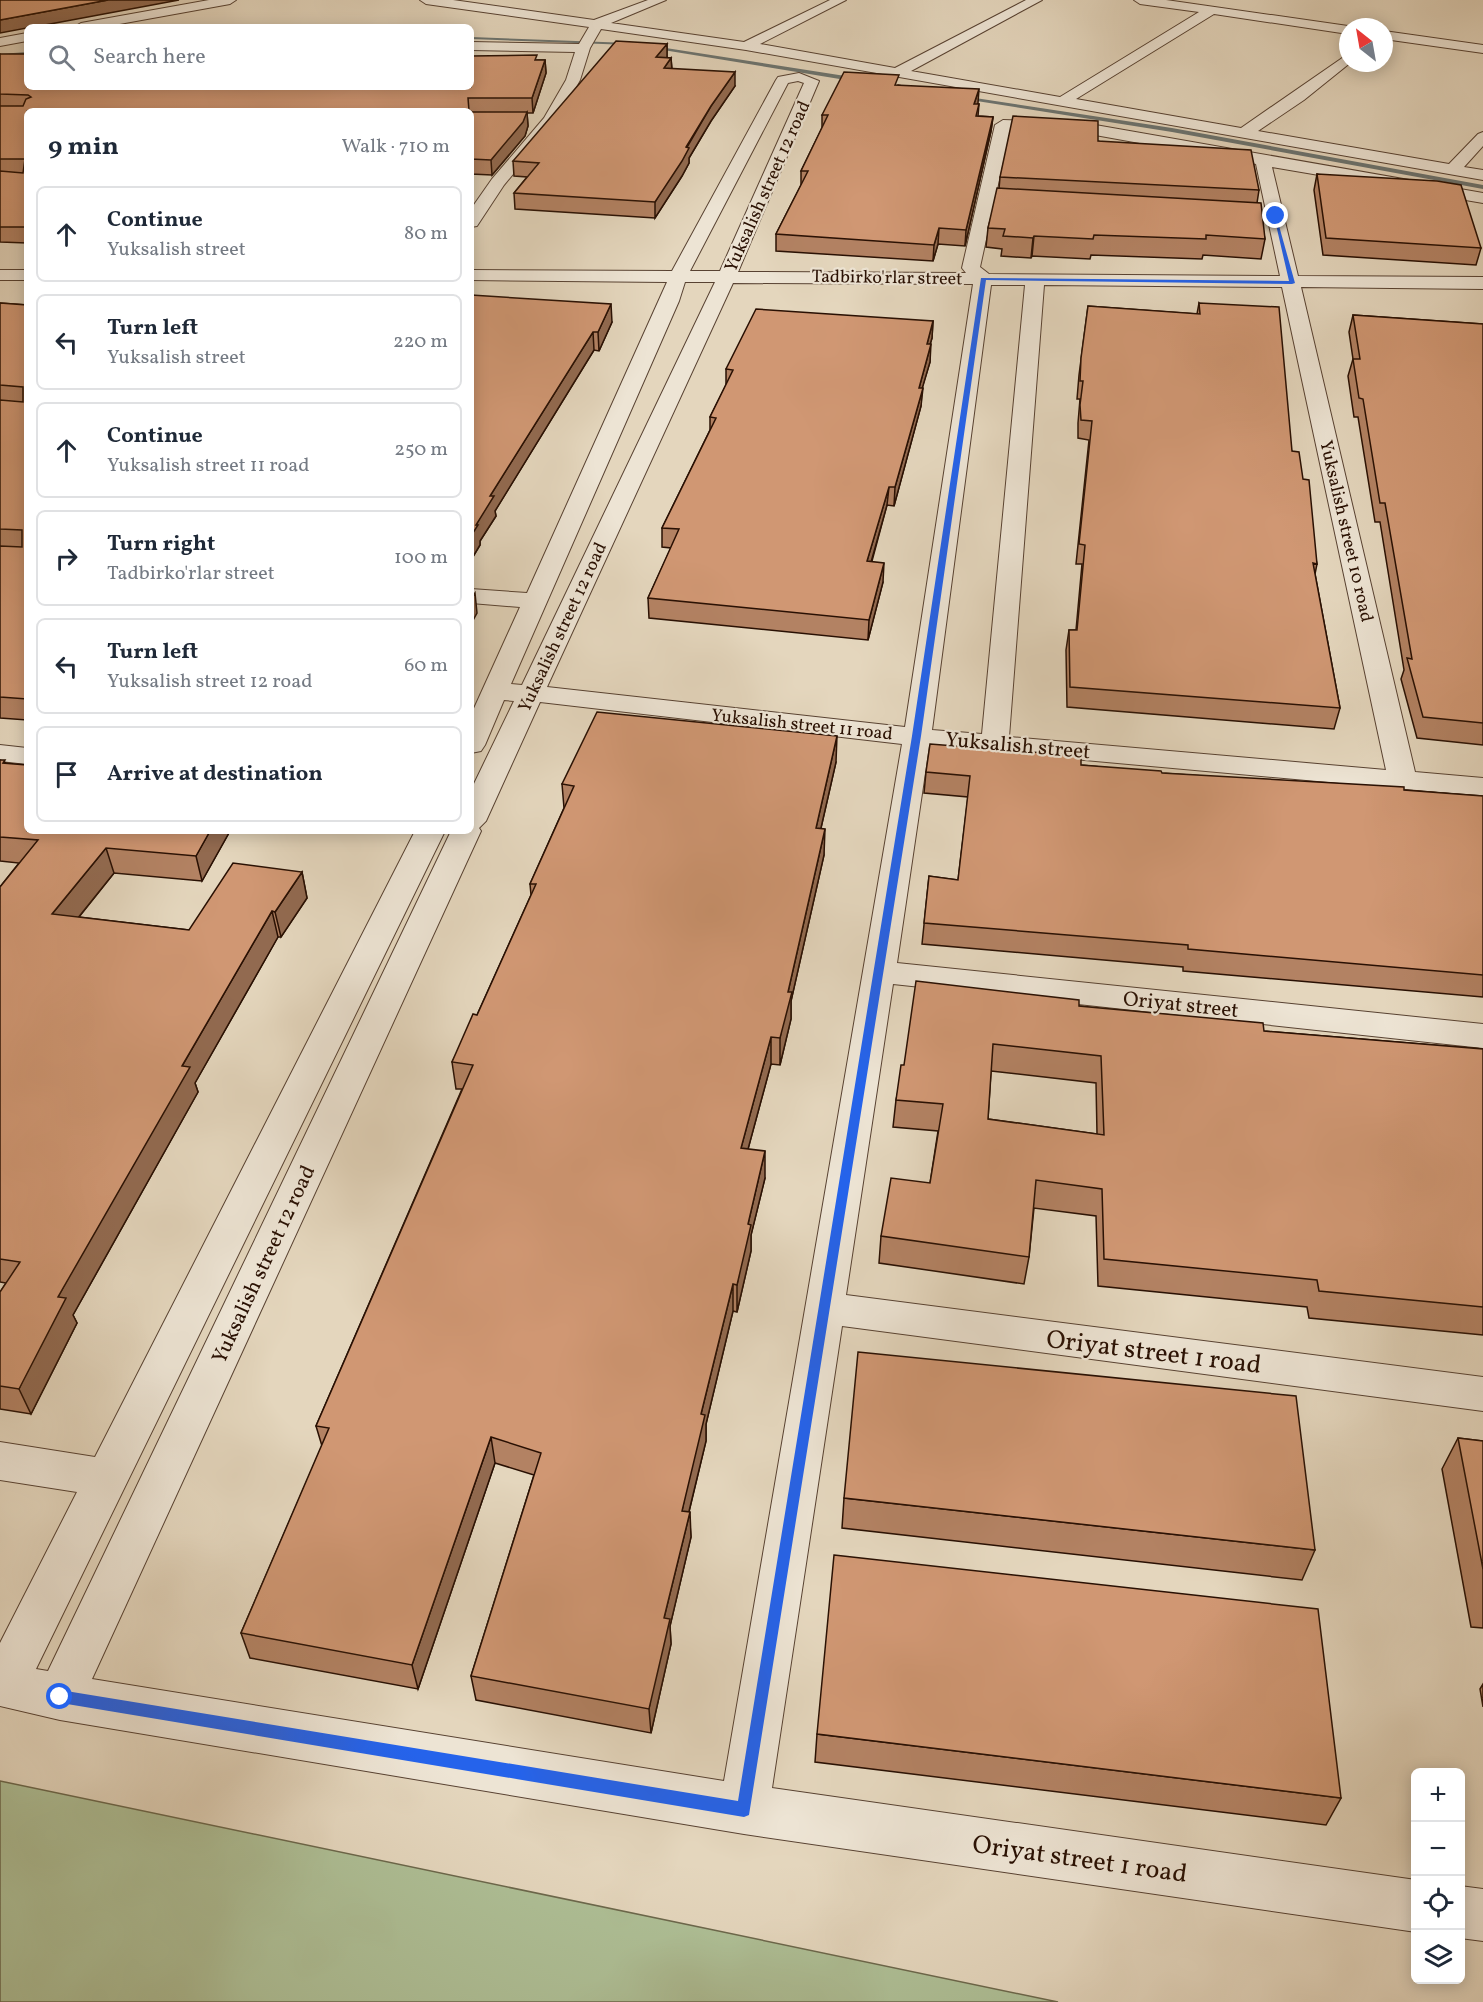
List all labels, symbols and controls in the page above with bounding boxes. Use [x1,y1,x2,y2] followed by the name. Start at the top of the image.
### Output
[1339,18,1393,72] north arrow
[24,24,474,90] search box
[45,41,78,74] icon: search
[93,42,206,73] text: Search here
[719,97,817,276] street label: Yuksalish street 12 road
[48,129,119,165] text: 9 min
[341,133,450,161] text: Walk · 710 m
[1262,202,1288,228] route end
[107,205,203,236] text: Continue
[50,218,83,251] icon: ahead
[404,220,448,248] text: 80 m
[107,236,246,264] text: Yuksalish street
[811,265,963,292] street label: Tadbirko'rlar street
[107,313,198,344] text: Turn left
[50,326,83,359] icon: left
[393,328,448,356] text: 220 m
[107,344,246,372] text: Yuksalish street
[107,421,203,452] text: Continue
[50,434,83,467] icon: ahead
[394,436,448,464] text: 250 m
[1312,438,1379,625] street label: Yuksalish street 10 road
[107,452,310,480] text: Yuksalish street 11 road
[107,529,215,560] text: Turn right
[513,539,614,717] street label: Yuksalish street 12 road
[50,542,83,575] icon: right
[394,544,448,572] text: 100 m
[107,560,275,588] text: Tadbirko'rlar street
[107,637,198,668] text: Turn left
[50,650,83,683] icon: left
[404,652,448,680] text: 60 m
[107,668,312,696] text: Yuksalish street 12 road
[710,704,894,747] street label: Yuksalish street 11 road
[944,726,1092,767] street label: Yuksalish street
[50,758,83,791] icon: arrive
[107,759,323,790] text: Arrive at destination
[1122,985,1240,1026] street label: Oriyat street
[206,1161,323,1369] street label: Yuksalish street 12 road
[1044,1322,1263,1384] street label: Oriyat street 1 road
[46,1683,72,1709] route start
[1411,1768,1465,1984] map controls
[1411,1768,1465,1822] button: +
[1411,1822,1465,1876] button: −
[970,1827,1189,1893] street label: Oriyat street 1 road
[1411,1876,1465,1930] button: locate
[1411,1930,1465,1984] button: layers

